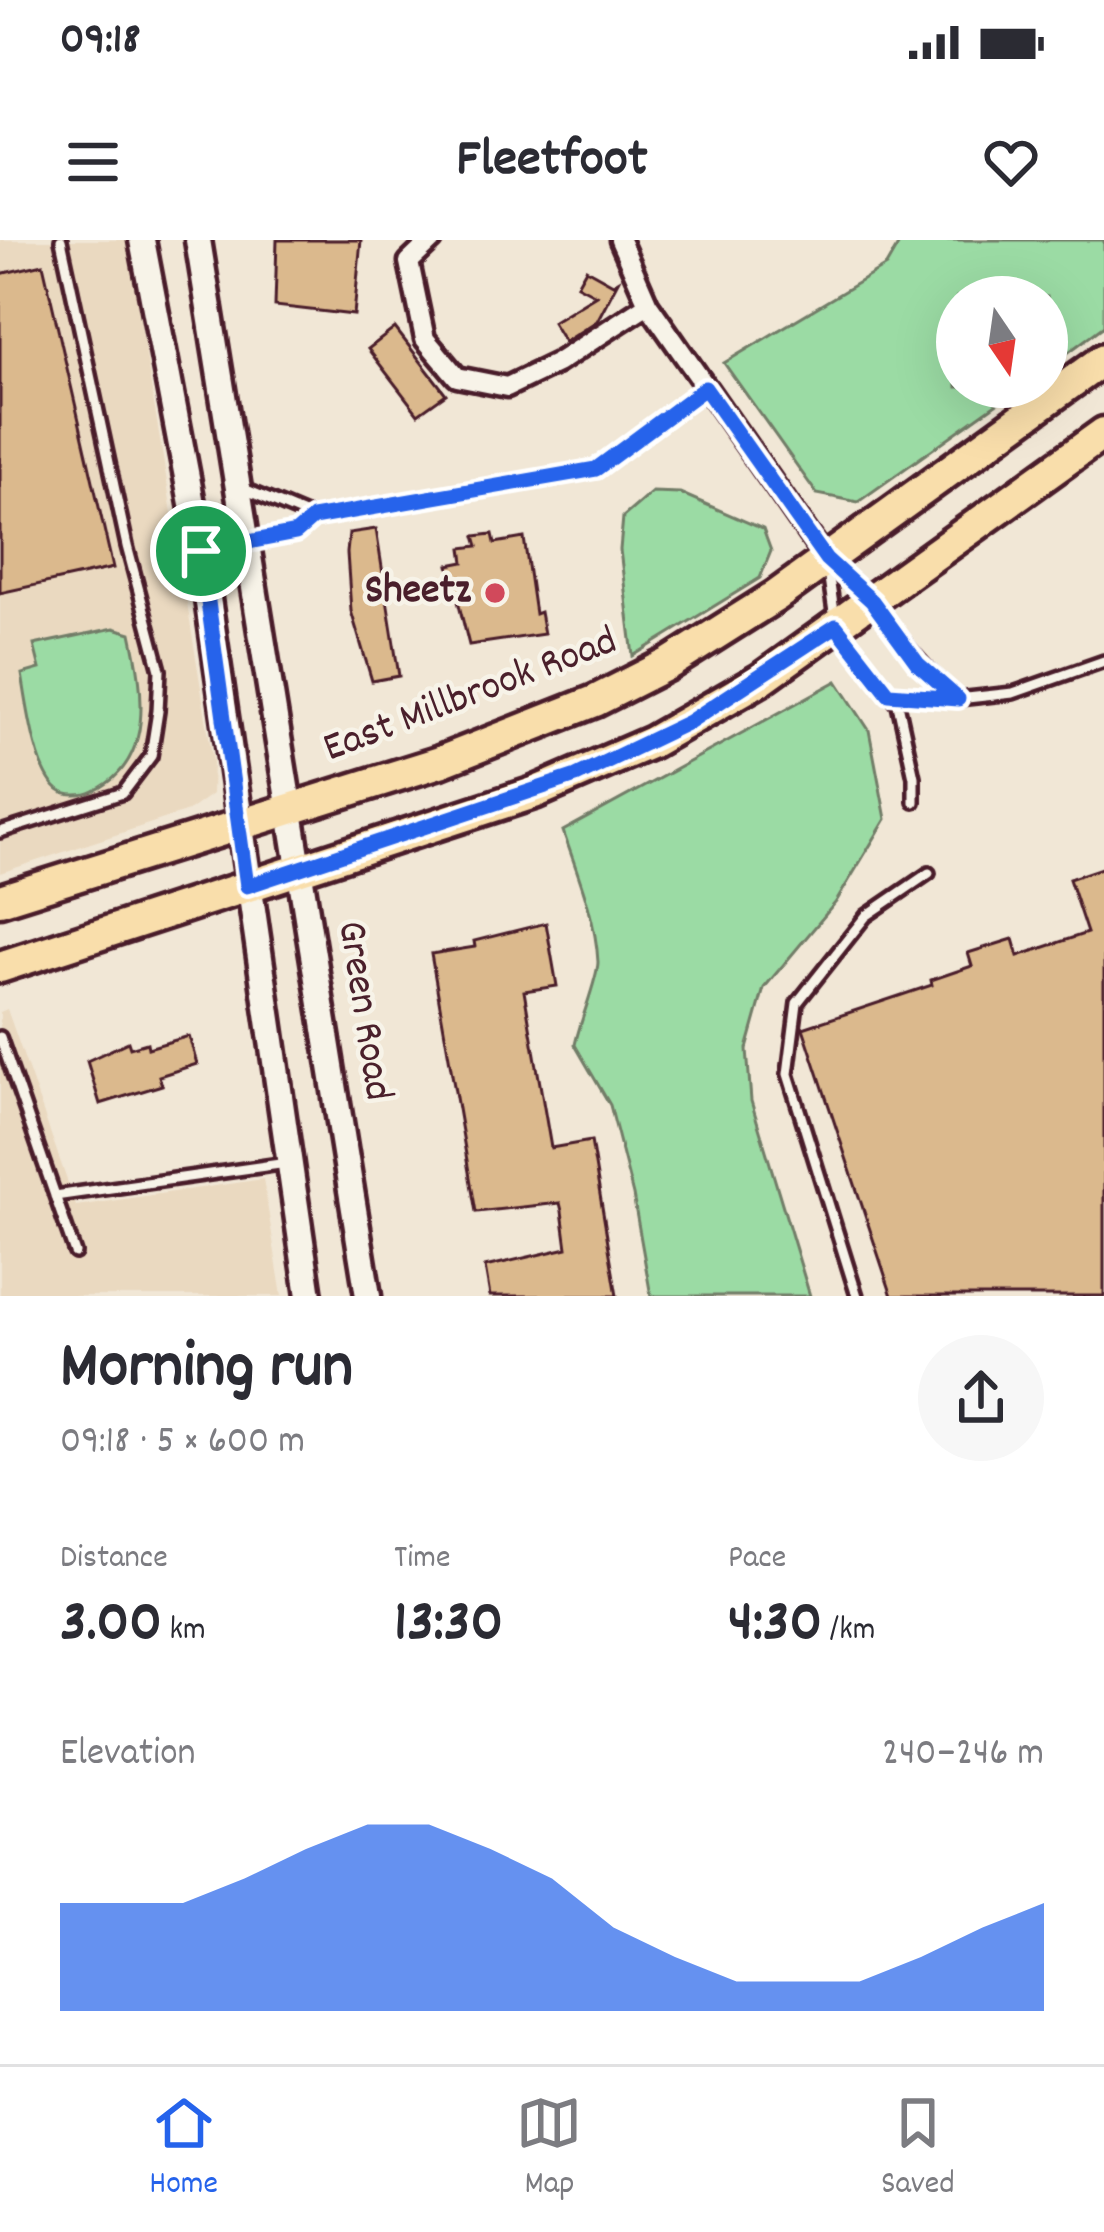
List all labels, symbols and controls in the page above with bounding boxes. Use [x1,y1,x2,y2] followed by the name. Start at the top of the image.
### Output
[60,10,141,74] text: 09:18
[456,124,648,201] text: Fleetfoot
[60,129,126,195] icon: menu
[978,129,1044,195] icon: heart
[936,276,1068,408] north arrow
[936,276,1068,408] map controls
[150,500,252,602] pin
[168,518,234,584] icon: arrive
[365,563,472,623] place label: Sheetz
[482,580,508,606] marker: Sheetz
[315,613,627,781] street label: East Millbrook Road
[318,917,406,1105] street label: Green Road
[60,1324,353,1418] text: Morning run
[918,1335,1044,1461] button: share
[60,1416,305,1471] text: 09:18 · 5 × 600 m
[60,1536,168,1583] text: Distance
[394,1536,450,1583] text: Time
[728,1536,786,1583] text: Pace
[60,1583,162,1669] text: 3.00
[394,1583,503,1669] text: 13:30
[728,1583,822,1669] text: 4:30
[162,1608,206,1655] text: km
[822,1608,875,1655] text: /km
[60,1728,196,1783] text: Elevation
[882,1728,1044,1783] text: 240–246 m
[149,2090,218,2209] tab: Home
[516,2090,582,2209] tab: Map
[881,2090,955,2209] tab: Saved

